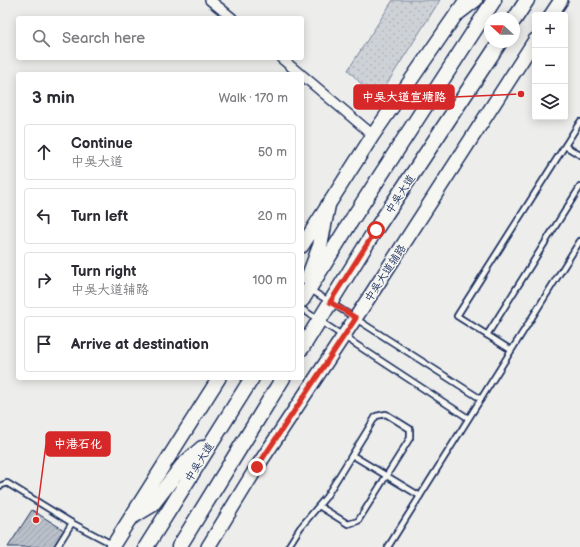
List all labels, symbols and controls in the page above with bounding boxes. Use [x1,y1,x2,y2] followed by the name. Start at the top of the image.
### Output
[484,12,520,48] north arrow
[532,12,568,120] map controls
[532,12,568,48] button: +
[16,16,304,60] search box
[30,27,52,49] icon: search
[62,29,145,48] text: Search here
[532,48,568,84] button: −
[532,84,568,120] button: layers
[354,85,454,109] callout: 中吴大道宣塘路
[32,88,75,108] text: 3 min
[218,90,288,106] text: Walk · 170 m
[362,90,446,105] text: 中吴大道宣塘路
[71,134,133,153] text: Continue
[33,141,55,163] icon: ahead
[258,144,287,160] text: 50 m
[71,154,123,170] text: 中吴大道
[383,172,418,216] street label: 中吴大道
[33,205,55,227] icon: left
[71,207,128,226] text: Turn left
[257,208,287,224] text: 20 m
[367,221,385,239] route start
[362,242,409,304] street label: 中吴大道辅路
[71,262,136,281] text: Turn right
[33,269,55,291] icon: right
[252,272,287,288] text: 100 m
[71,282,149,298] text: 中吴大道辅路
[33,333,55,355] icon: arrive
[71,335,209,354] text: Arrive at destination
[46,432,110,456] callout: 中港石化
[54,437,102,452] text: 中港石化
[182,440,217,484] street label: 中吴大道
[248,458,266,476] route end

